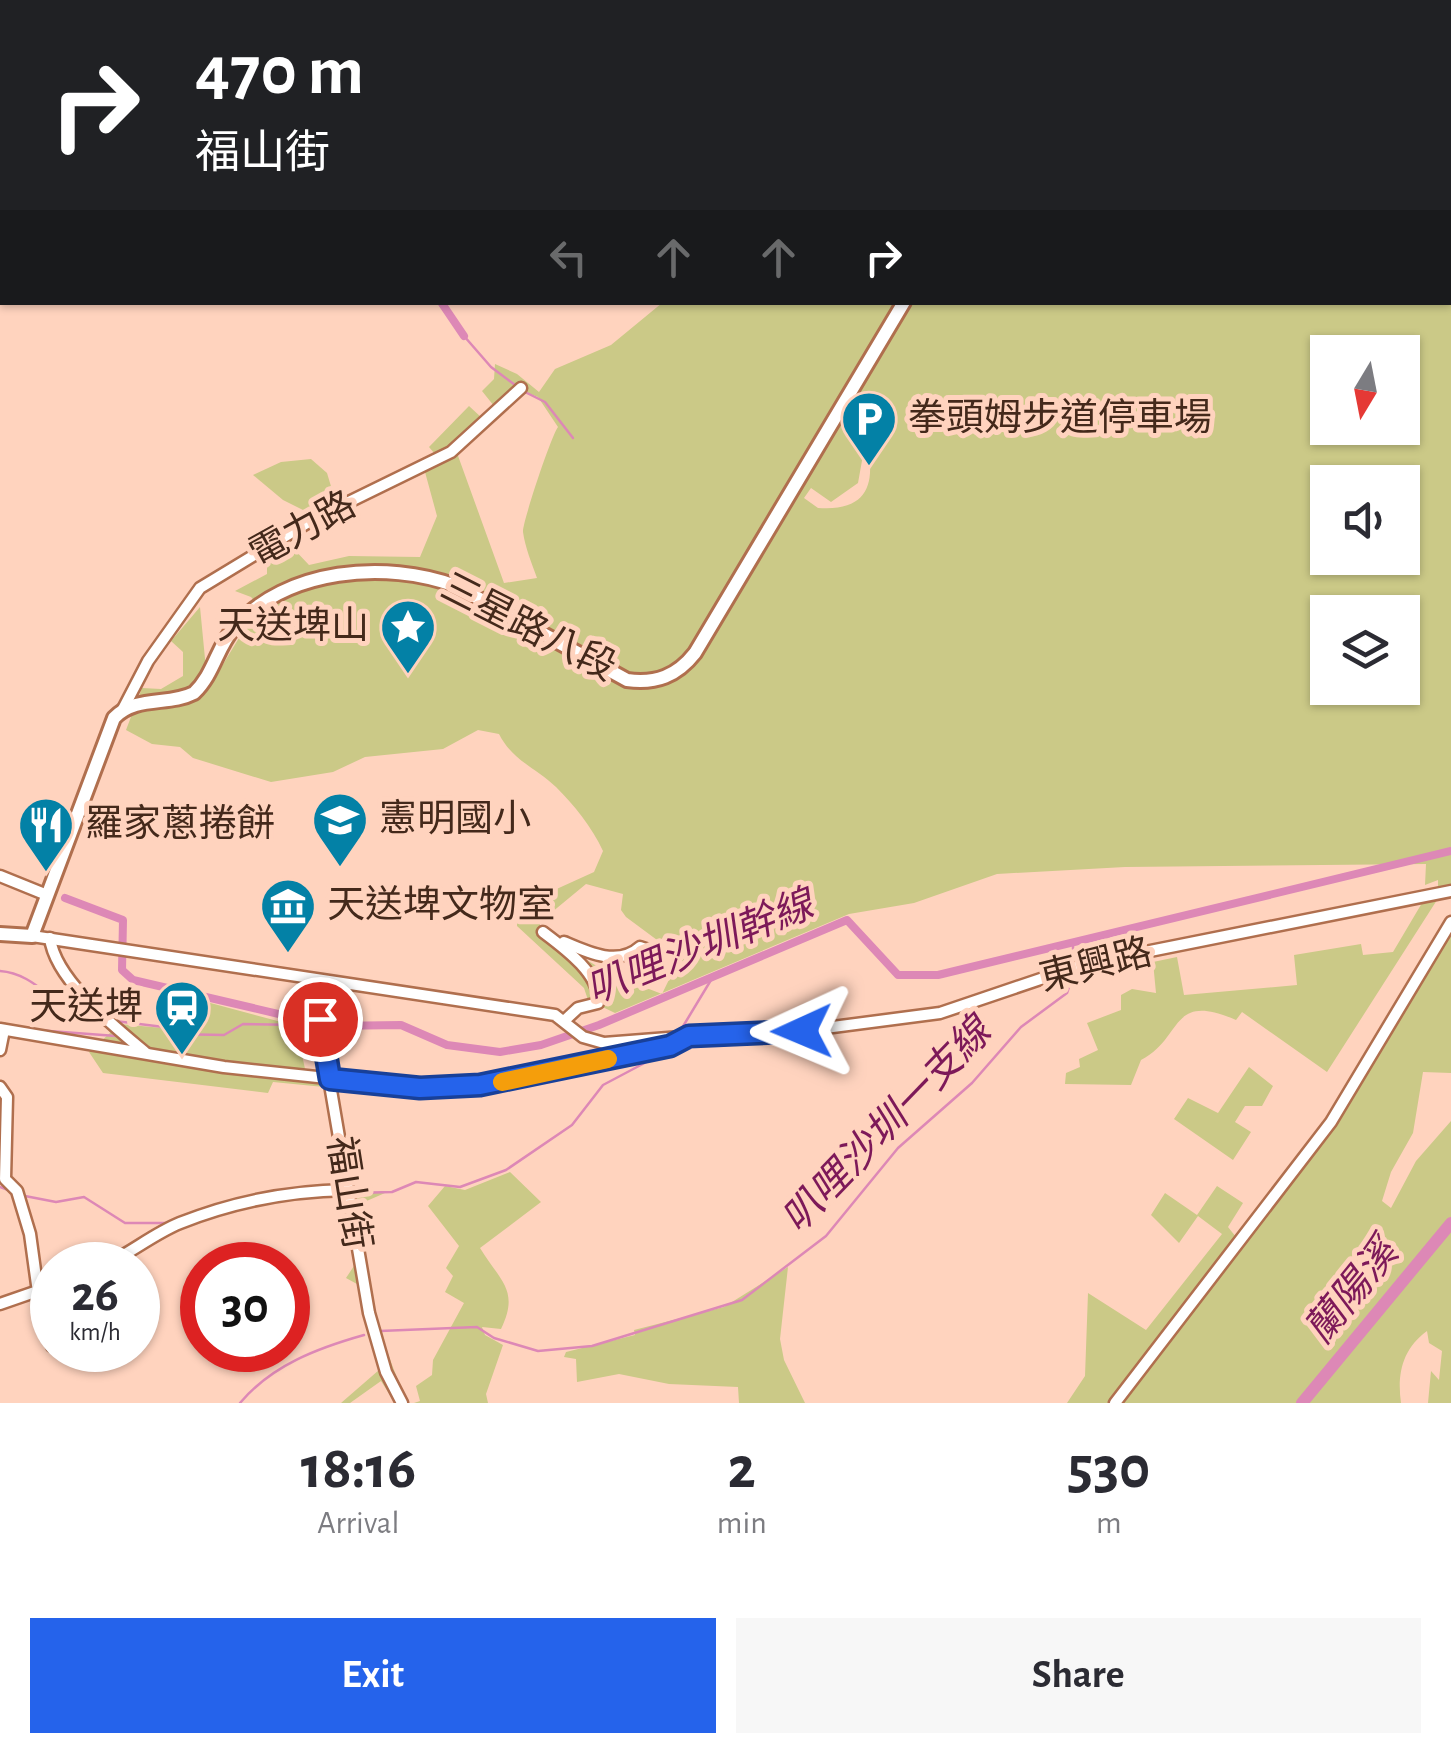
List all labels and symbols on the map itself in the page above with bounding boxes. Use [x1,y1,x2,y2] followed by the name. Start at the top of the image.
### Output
[1310,335,1420,445] north arrow
[839,389,899,468] parking icon: 拳頭姆步道停車場
[908,397,1212,438] place label: 拳頭姆步道停車場
[242,483,362,574] street label: 電力路
[435,565,623,688] street label: 三星路八段
[378,597,438,676] place icon: 天送埤山
[217,606,369,646] place label: 天送埤山
[310,790,370,869] school or university icon: 憲明國小
[16,795,76,874] restaurant icon: 羅家蔥捲餅
[379,798,531,839] place label: 憲明國小
[85,803,275,844] place label: 羅家蔥捲餅
[258,876,318,955] museum icon: 天送埤文物室
[580,880,822,1011] water label: 叭哩沙圳幹線
[327,884,555,925] place label: 天送埤文物室
[1036,932,1156,998] street label: 東興路
[278,977,363,1062] pin
[152,978,212,1057] station icon: 天送埤
[750,979,854,1083] position arrow
[29,987,143,1027] place label: 天送埤
[774,1007,1001,1241] water label: 叭哩沙圳一支線
[320,1133,378,1252] street label: 福山街
[1297,1228,1408,1351] water label: 蘭陽溪
[180,1242,310,1372] speed limit sign: 30

